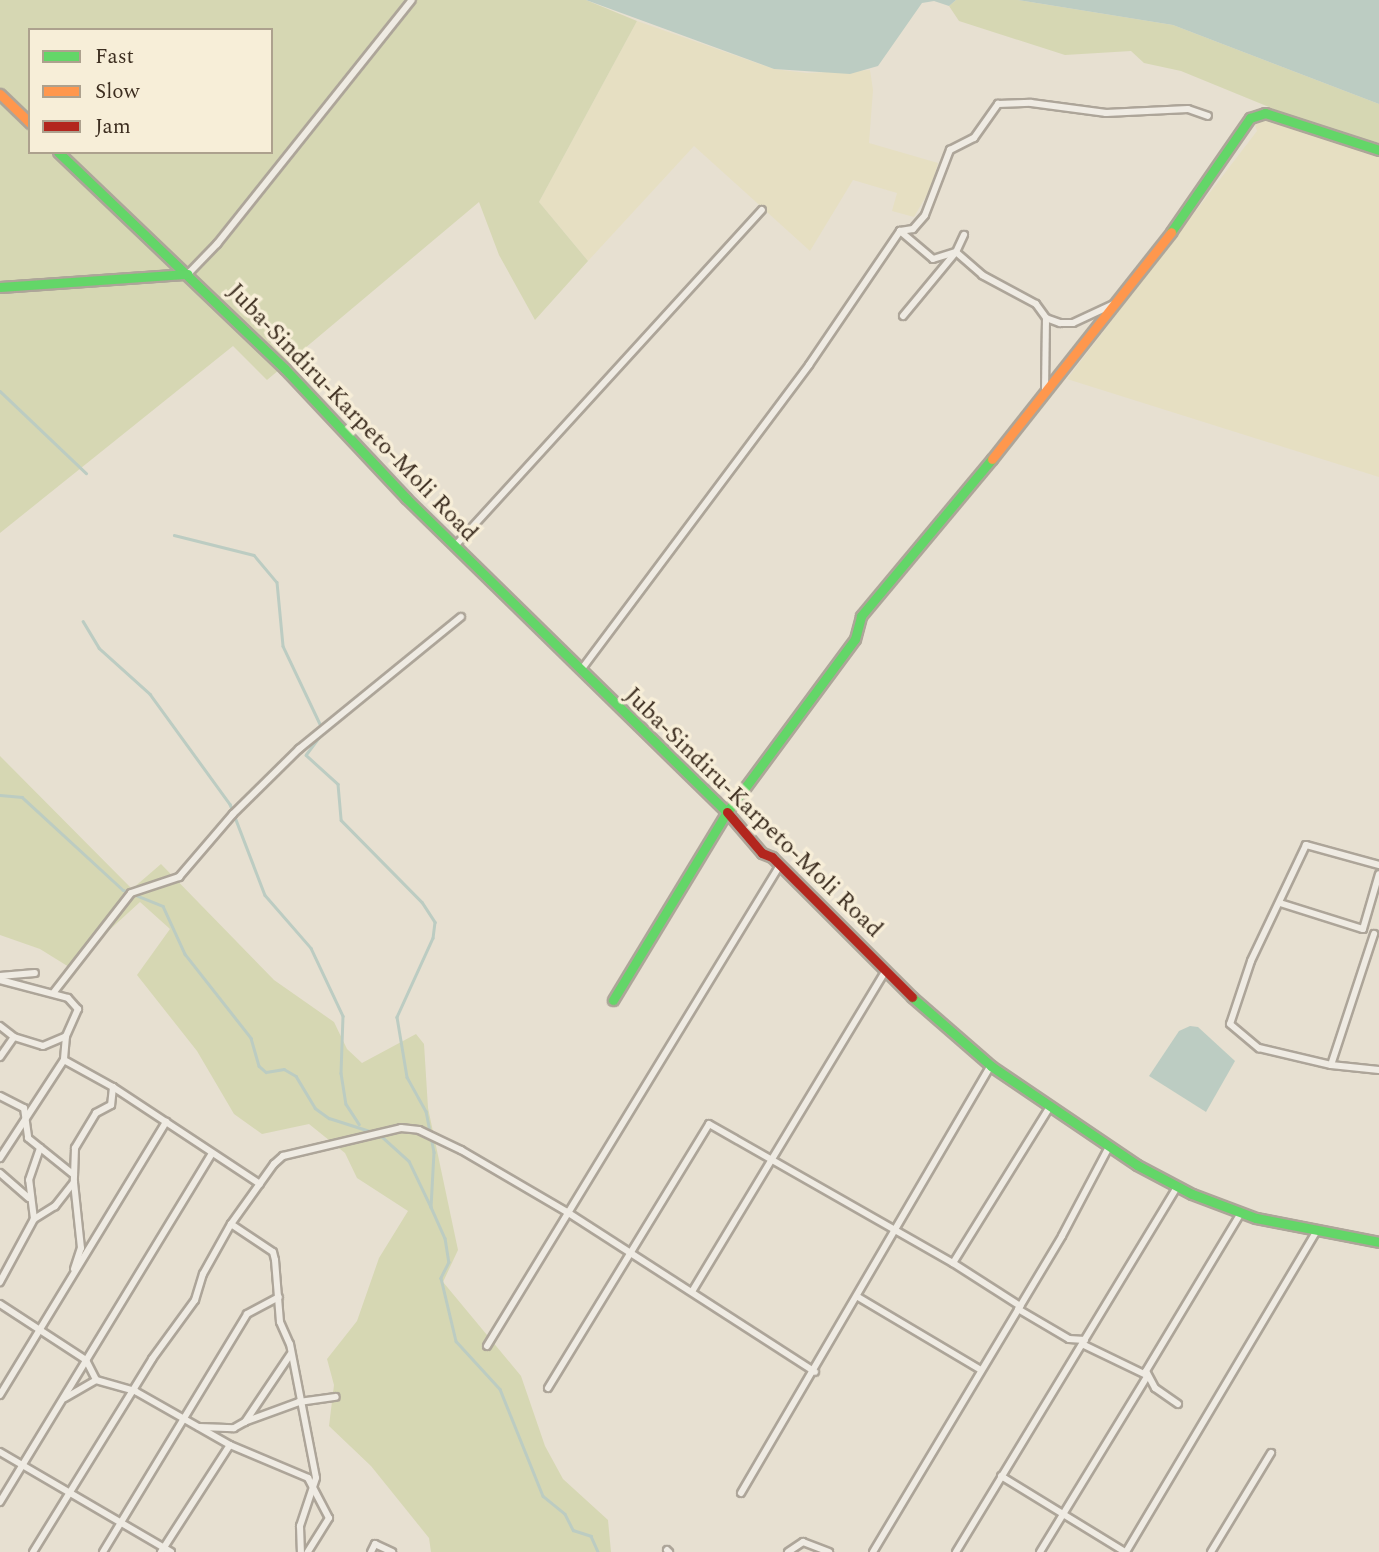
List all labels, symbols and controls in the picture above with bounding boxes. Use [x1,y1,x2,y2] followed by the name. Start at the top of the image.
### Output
[28,28,273,154] legend
[95,41,134,73] text: Fast
[95,76,139,108] text: Slow
[95,111,131,143] text: Jam
[221,278,483,548] street label: Juba-Sindiru-Karpeto-Moli Road
[618,682,888,944] street label: Juba-Sindiru-Karpeto-Moli Road

